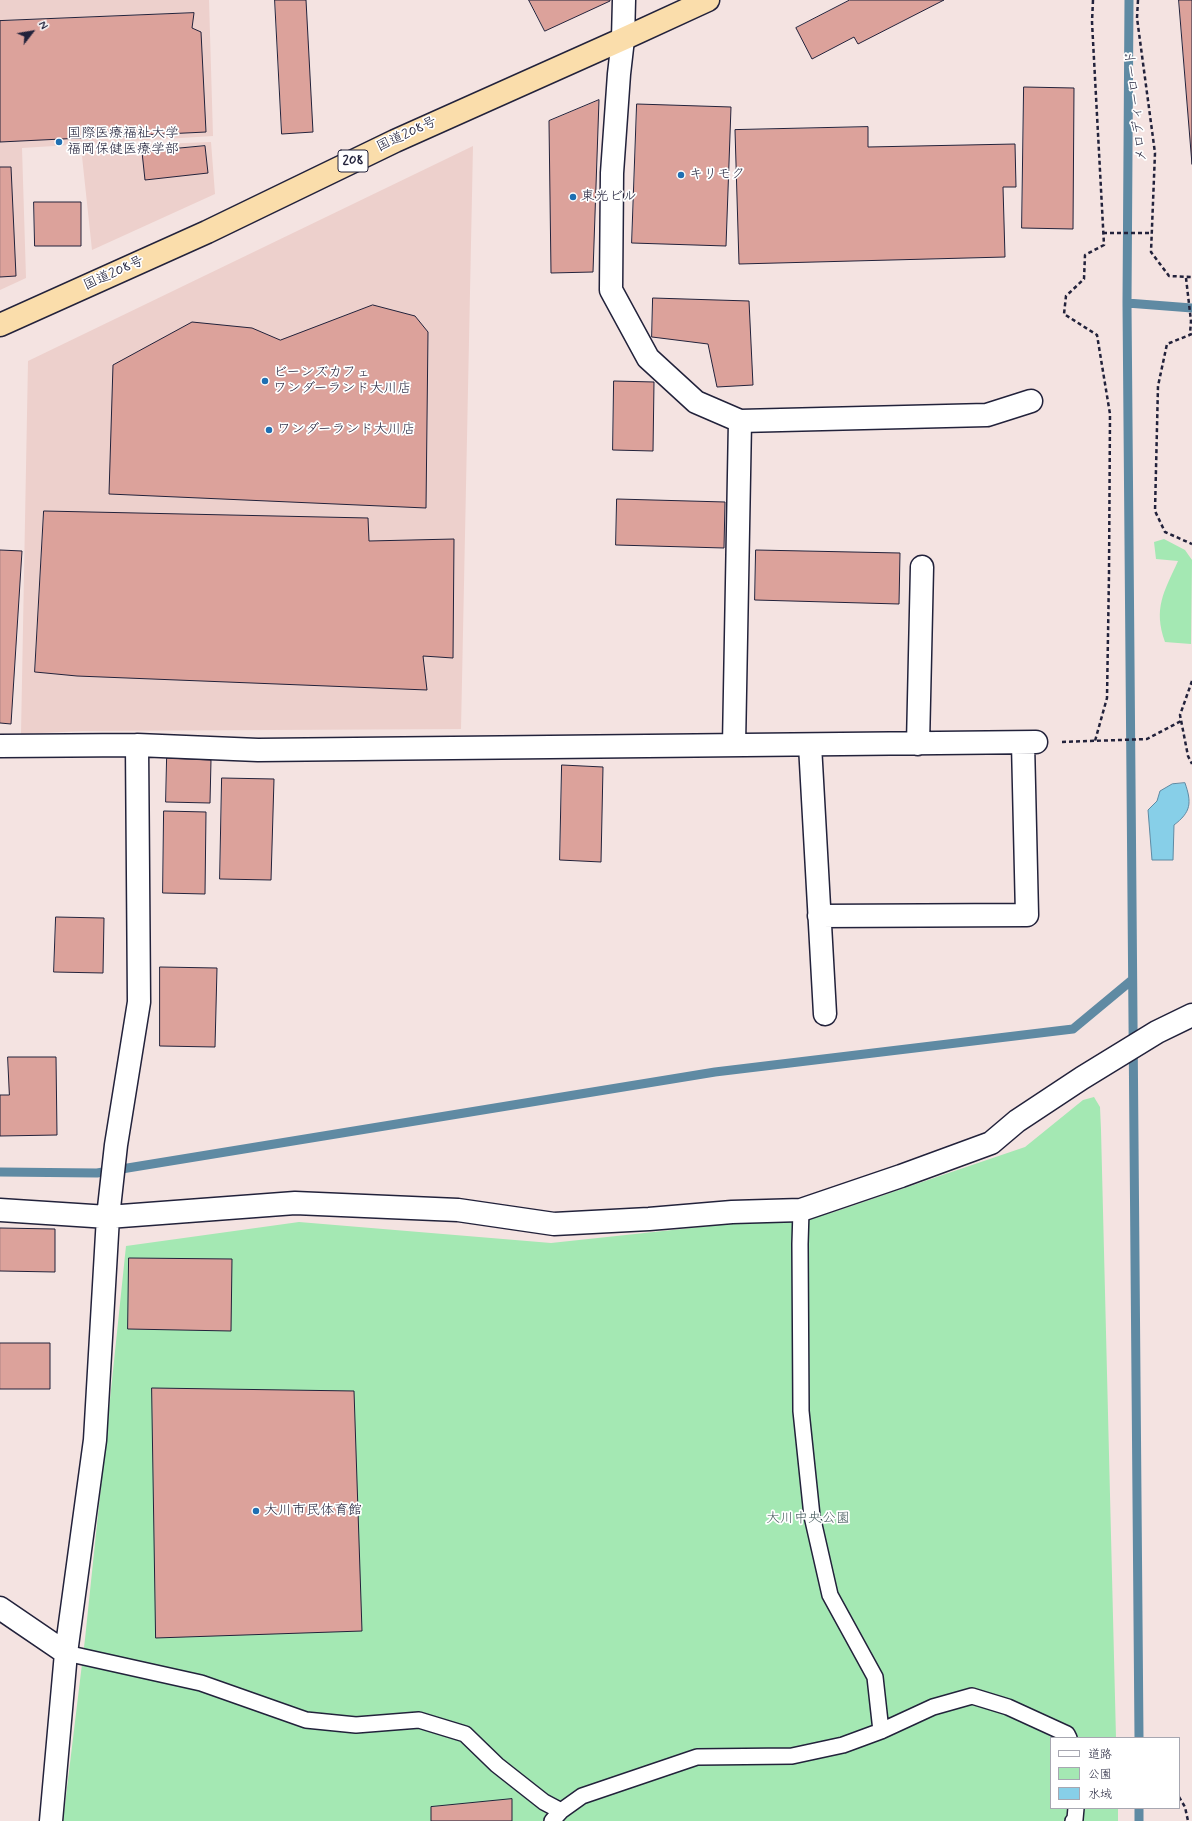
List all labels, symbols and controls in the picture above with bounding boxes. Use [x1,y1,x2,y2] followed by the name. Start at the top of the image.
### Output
[12,12,52,52] north arrow
[34,19,50,33] text: N
[1123,49,1151,163] street label: メロディーロード
[374,114,440,156] street label: 国道208号
[67,126,179,158] place label: 国際医療福祉大学 福岡保健医療学部
[54,137,64,147] marker: 国際医療福祉大学 福岡保健医療学部
[338,150,368,172] road number: 208
[689,167,745,183] place label: キリモク
[676,170,686,180] marker: キリモク
[581,189,637,205] place label: 東光ビル
[568,192,578,202] marker: 東光ビル
[81,253,147,295] street label: 国道208号
[273,365,412,398] place label: ビーンズカフェ ワンダーランド大川店
[260,376,270,386] marker: ビーンズカフェ ワンダーランド大川店
[277,422,416,438] place label: ワンダーランド大川店
[264,425,274,435] marker: ワンダーランド大川店
[264,1503,362,1519] place label: 大川市民体育館
[251,1506,261,1516] marker: 大川市民体育館
[766,1511,850,1527] park label: 大川中央公園
[1050,1737,1180,1809] legend
[1088,1747,1112,1763] text: 道路
[1088,1767,1112,1783] text: 公園
[1088,1787,1112,1803] text: 水域

